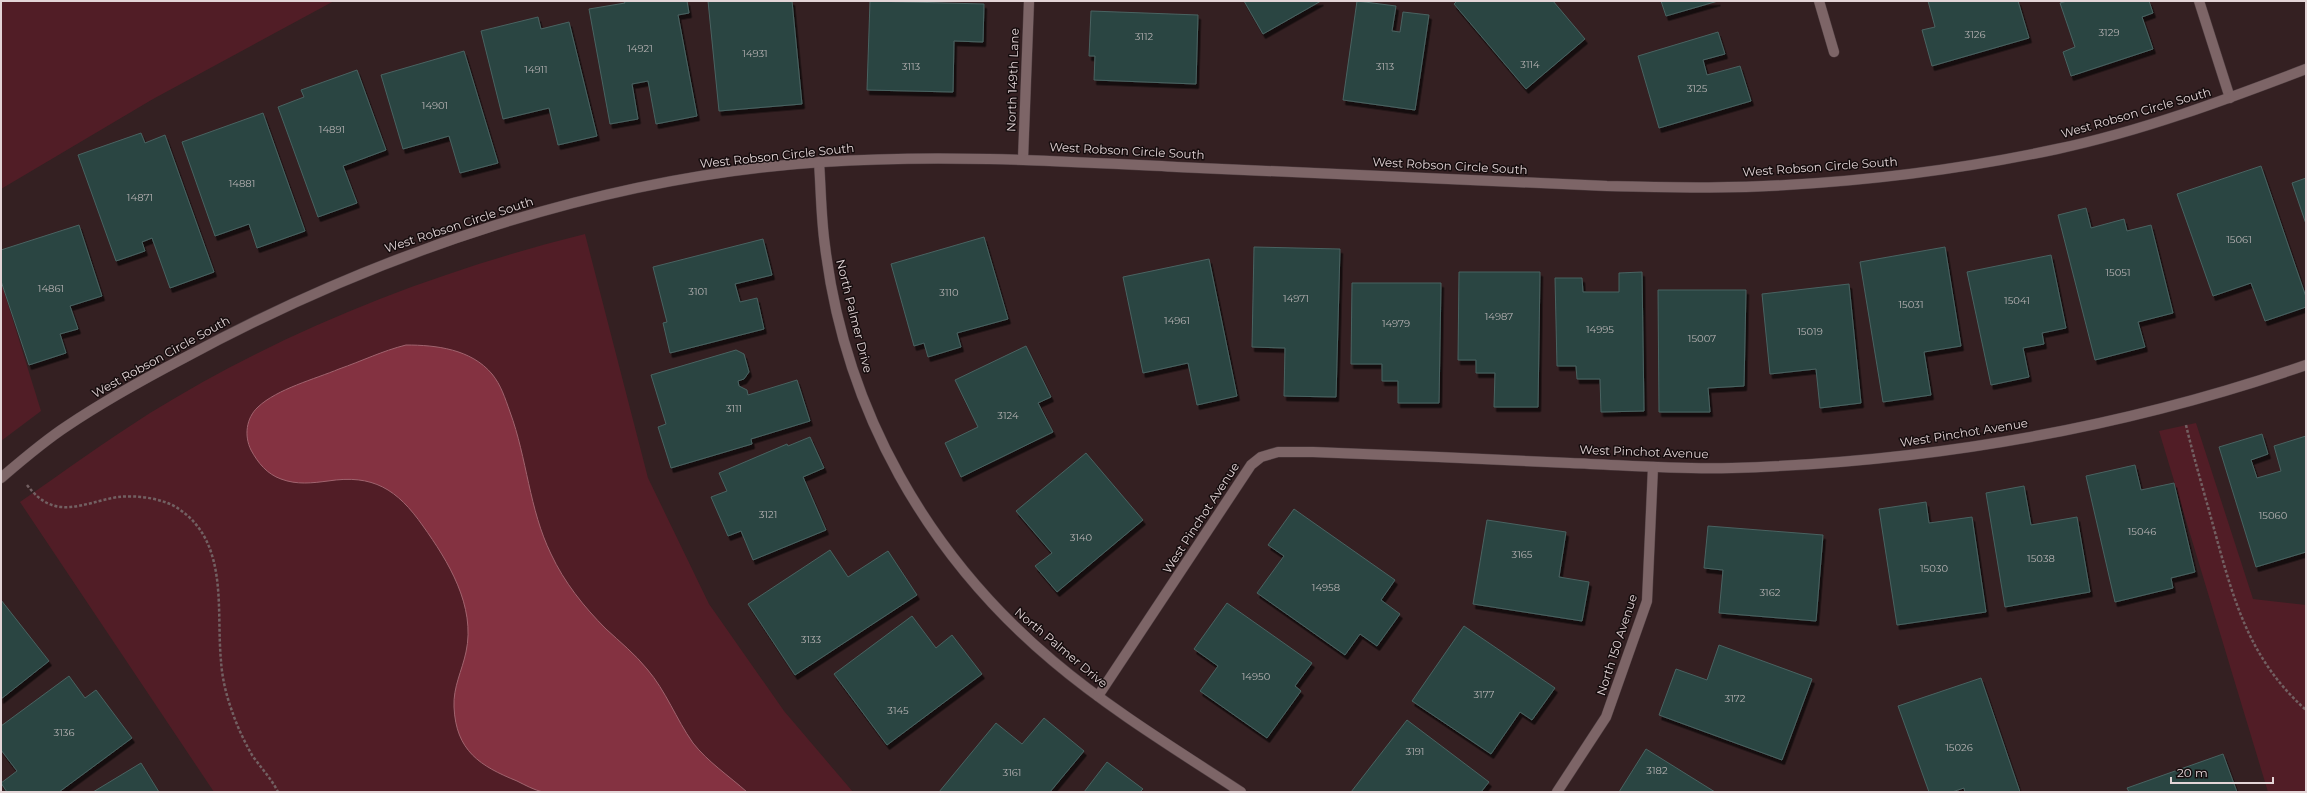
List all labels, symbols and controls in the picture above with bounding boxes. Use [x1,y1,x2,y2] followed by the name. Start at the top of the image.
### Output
[2098,26,2120,39] house number: 3129
[1003,28,1022,132] street label: North 149th Lane
[1965,28,1986,41] house number: 3126
[1135,30,1154,43] house number: 3112
[627,42,653,55] house number: 14921
[742,47,768,60] house number: 14931
[1520,58,1540,71] house number: 3114
[902,60,921,73] house number: 3113
[1376,60,1395,73] house number: 3113
[524,63,548,76] house number: 14911
[1687,82,1708,95] house number: 3125
[2059,84,2213,141] street label: West Robson Circle South
[422,99,448,112] house number: 14901
[319,123,345,136] house number: 14891
[1049,139,1205,162] street label: West Robson Circle South
[699,140,855,171] street label: West Robson Circle South
[1372,154,1528,177] street label: West Robson Circle South
[1742,154,1898,179] street label: West Robson Circle South
[229,177,255,190] house number: 14881
[127,191,153,204] house number: 14871
[383,193,535,256] street label: West Robson Circle South
[2226,233,2252,246] house number: 15061
[833,258,876,374] street label: North Palmer Drive
[2105,266,2131,279] house number: 15051
[38,282,64,295] house number: 14861
[688,285,708,298] house number: 3101
[939,286,959,299] house number: 3110
[1283,292,1309,305] house number: 14971
[2004,294,2030,307] house number: 15041
[1898,298,1924,311] house number: 15031
[1485,310,1513,323] house number: 14987
[89,312,232,401] street label: West Robson Circle South
[1164,314,1190,327] house number: 14961
[1382,317,1410,330] house number: 14979
[1586,323,1614,336] house number: 14995
[1797,325,1823,338] house number: 15019
[1688,332,1716,345] house number: 15007
[726,402,742,415] house number: 3111
[997,409,1019,422] house number: 3124
[1899,415,2029,450] street label: West Pinchot Avenue
[1579,442,1709,461] street label: West Pinchot Avenue
[1159,459,1242,576] street label: West Pinchot Avenue
[759,508,777,521] house number: 3121
[2259,509,2288,522] house number: 15060
[2128,525,2156,538] house number: 15046
[1070,531,1093,544] house number: 3140
[1512,548,1533,561] house number: 3165
[2027,552,2055,565] house number: 15038
[1920,562,1948,575] house number: 15030
[1312,581,1340,594] house number: 14958
[1759,586,1781,599] house number: 3162
[1593,592,1640,698] street label: North 150 Avenue
[1012,604,1111,691] street label: North Palmer Drive
[801,633,822,646] house number: 3133
[1242,670,1271,683] house number: 14950
[1473,688,1495,701] house number: 3177
[1725,692,1746,705] house number: 3172
[887,704,909,717] house number: 3145
[54,726,74,739] house number: 3136
[1945,741,1973,754] house number: 15026
[1406,745,1424,758] house number: 3191
[2171,759,2273,785] scale bar
[1646,764,1668,777] house number: 3182
[2177,765,2208,780] text: 20 m
[1003,766,1021,779] house number: 3161

